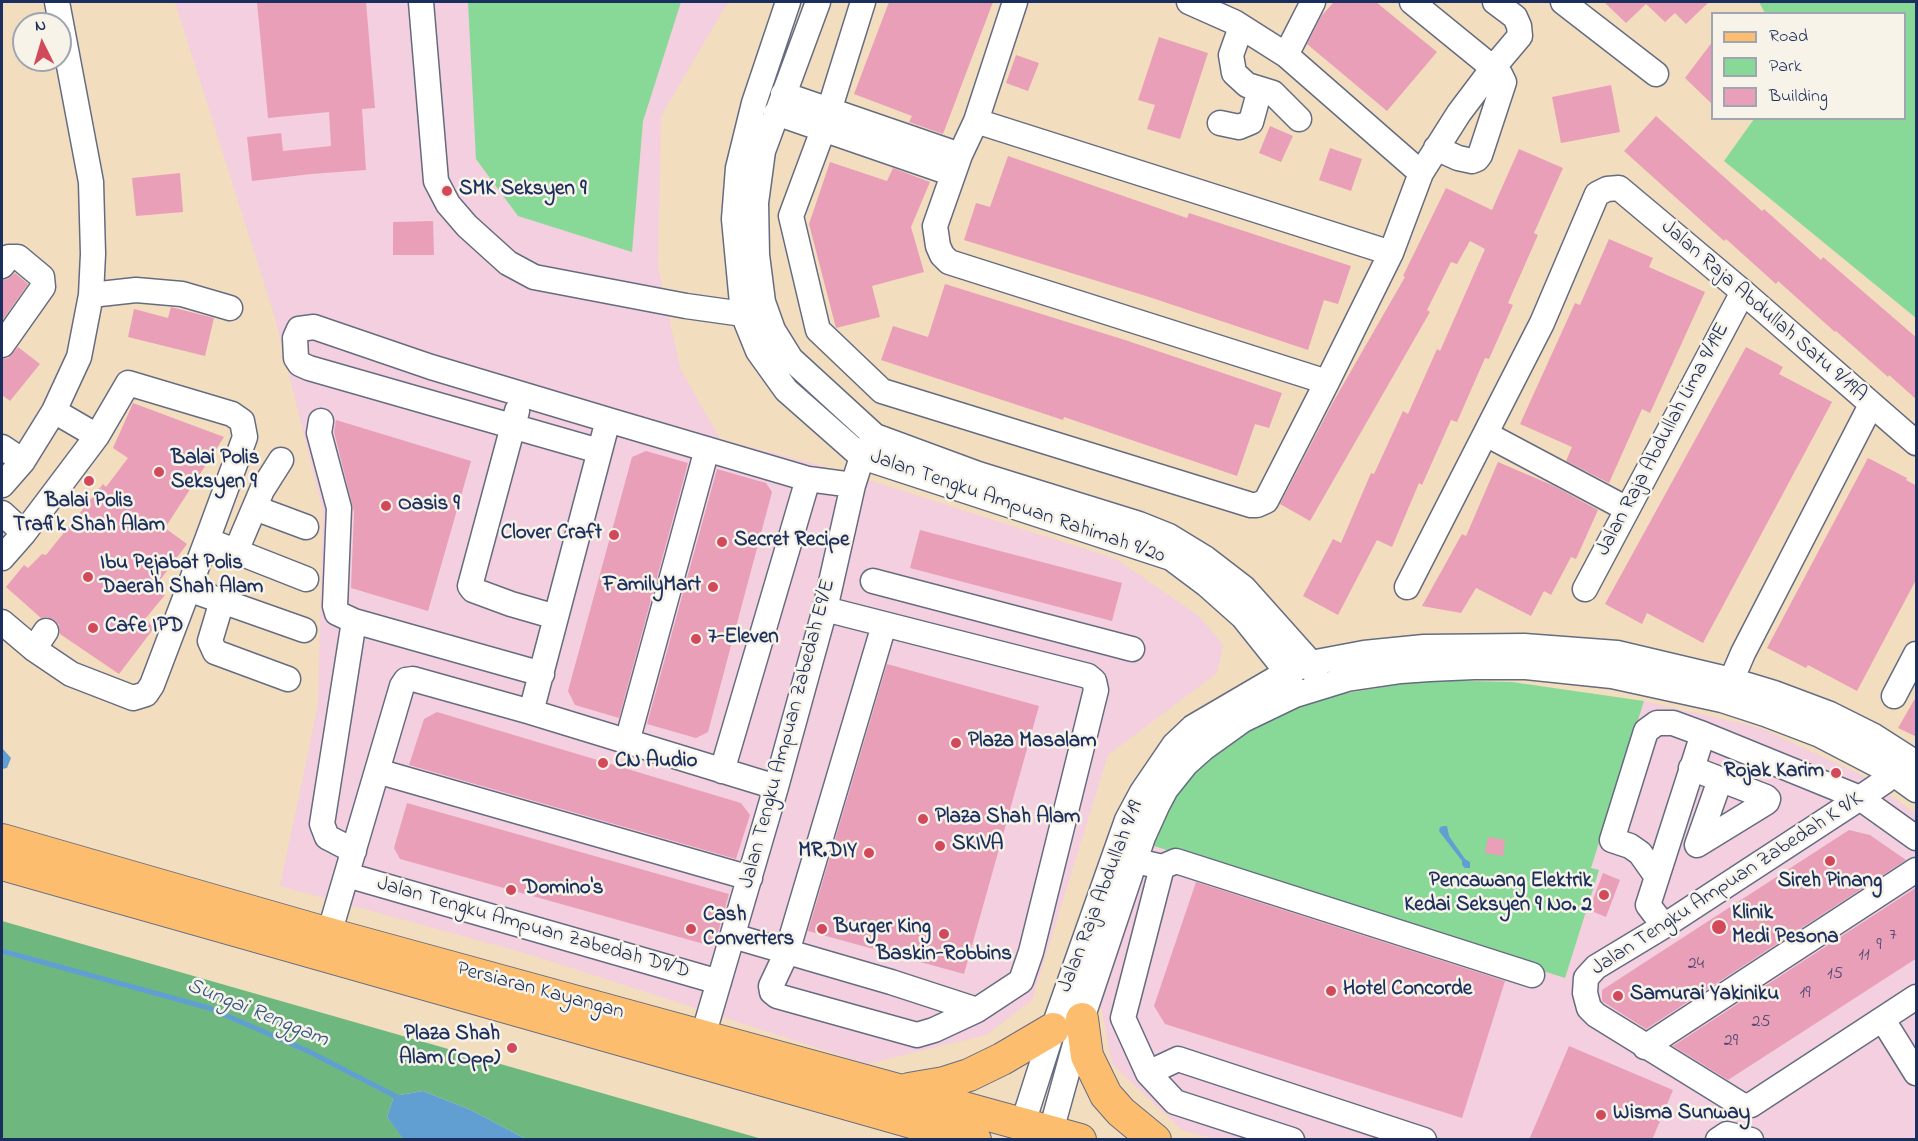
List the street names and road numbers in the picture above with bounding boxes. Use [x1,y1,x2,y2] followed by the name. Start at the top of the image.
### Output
[1655,216,1871,408] street label: Jalan Raja Abdullah Satu 9/19A
[1592,319,1736,561] street label: Jalan Raja Abdullah Lima 9/19E
[866,446,1168,570] street label: Jalan Tengku Ampuan Rahimah 9/20
[736,577,842,891] street label: Jalan Tengku Ampuan Zabedah E9/E
[1587,788,1869,982] street label: Jalan Tengku Ampuan Zabedah K 9/K
[1054,798,1150,996] street label: Jalan Raja Abdullah 9/19
[374,872,692,986] street label: Jalan Tengku Ampuan Zabedah D9/D
[454,958,626,1026] street label: Persiaran Kayangan

